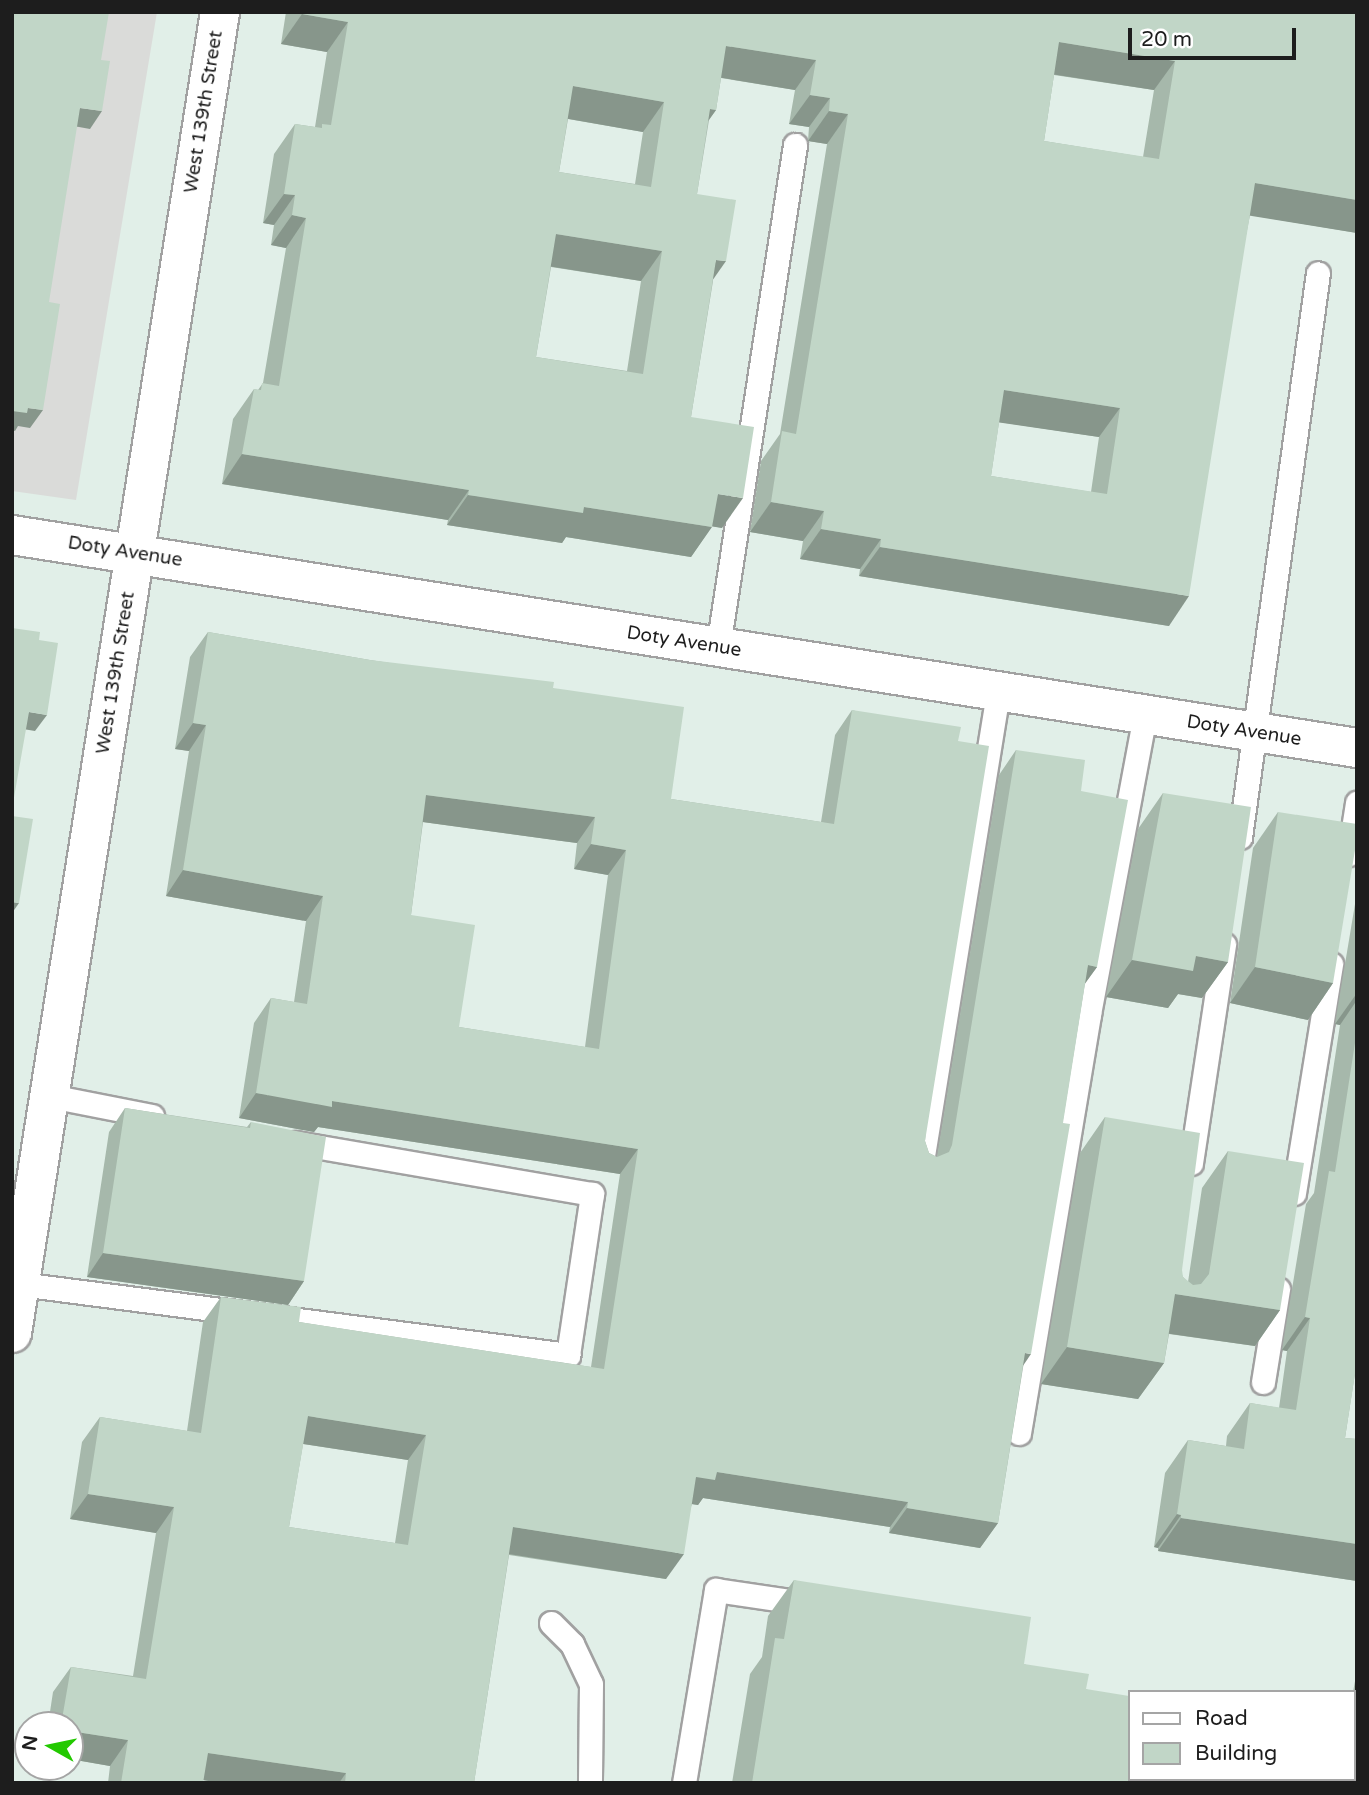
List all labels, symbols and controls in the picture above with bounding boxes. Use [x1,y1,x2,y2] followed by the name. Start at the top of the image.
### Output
[1131,14,1299,58] scale bar
[1141,27,1192,52] text: 20 m
[180,29,228,195] street label: West 139th Street
[66,532,184,572] street label: Doty Avenue
[92,590,140,756] street label: West 139th Street
[625,622,743,662] street label: Doty Avenue
[1185,711,1303,751] street label: Doty Avenue
[1128,1690,1355,1781] legend
[1195,1706,1248,1731] text: Road
[14,1711,84,1781] north arrow
[18,1734,42,1752] text: N
[1195,1741,1277,1766] text: Building

